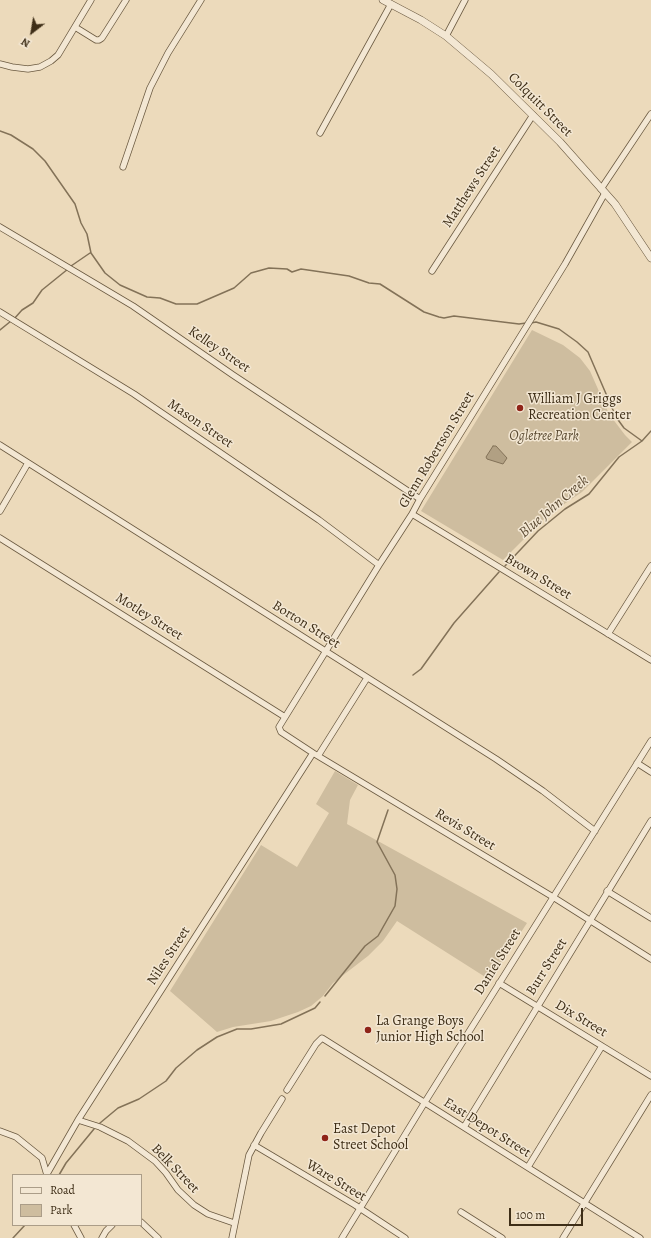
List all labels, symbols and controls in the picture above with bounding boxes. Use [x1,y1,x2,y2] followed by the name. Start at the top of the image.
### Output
[12,12,52,52] north arrow
[18,34,33,51] text: N
[504,69,576,141] street label: Colquitt Street
[439,143,505,231] street label: Matthews Street
[185,323,253,377] street label: Kelley Street
[396,389,478,511] street label: Glenn Robertson Street
[528,392,631,424] place label: William J Griggs Recreation Center
[164,396,236,452] street label: Mason Street
[515,403,525,413] marker: William J Griggs Recreation Center
[509,429,579,445] park label: Ogletree Park
[516,472,592,542] water label: Blue John Creek
[502,551,574,603] street label: Brown Street
[112,590,186,644] street label: Motley Street
[269,597,343,653] street label: Borton Street
[432,805,498,855] street label: Revis Street
[144,924,194,988] street label: Niles Street
[471,926,525,998] street label: Daniel Street
[523,935,571,999] street label: Burr Street
[552,997,610,1041] street label: Dix Street
[376,1014,484,1046] place label: La Grange Boys Junior High School
[363,1025,373,1035] marker: La Grange Boys Junior High School
[440,1094,534,1162] street label: East Depot Street
[333,1122,408,1154] place label: East Depot Street School
[320,1133,330,1143] marker: East Depot Street School
[147,1141,203,1197] street label: Belk Street
[303,1157,369,1205] street label: Ware Street
[12,1174,142,1226] legend
[50,1182,75,1198] text: Road
[511,1200,585,1226] scale bar
[50,1202,73,1218] text: Park
[516,1207,545,1223] text: 100 m

